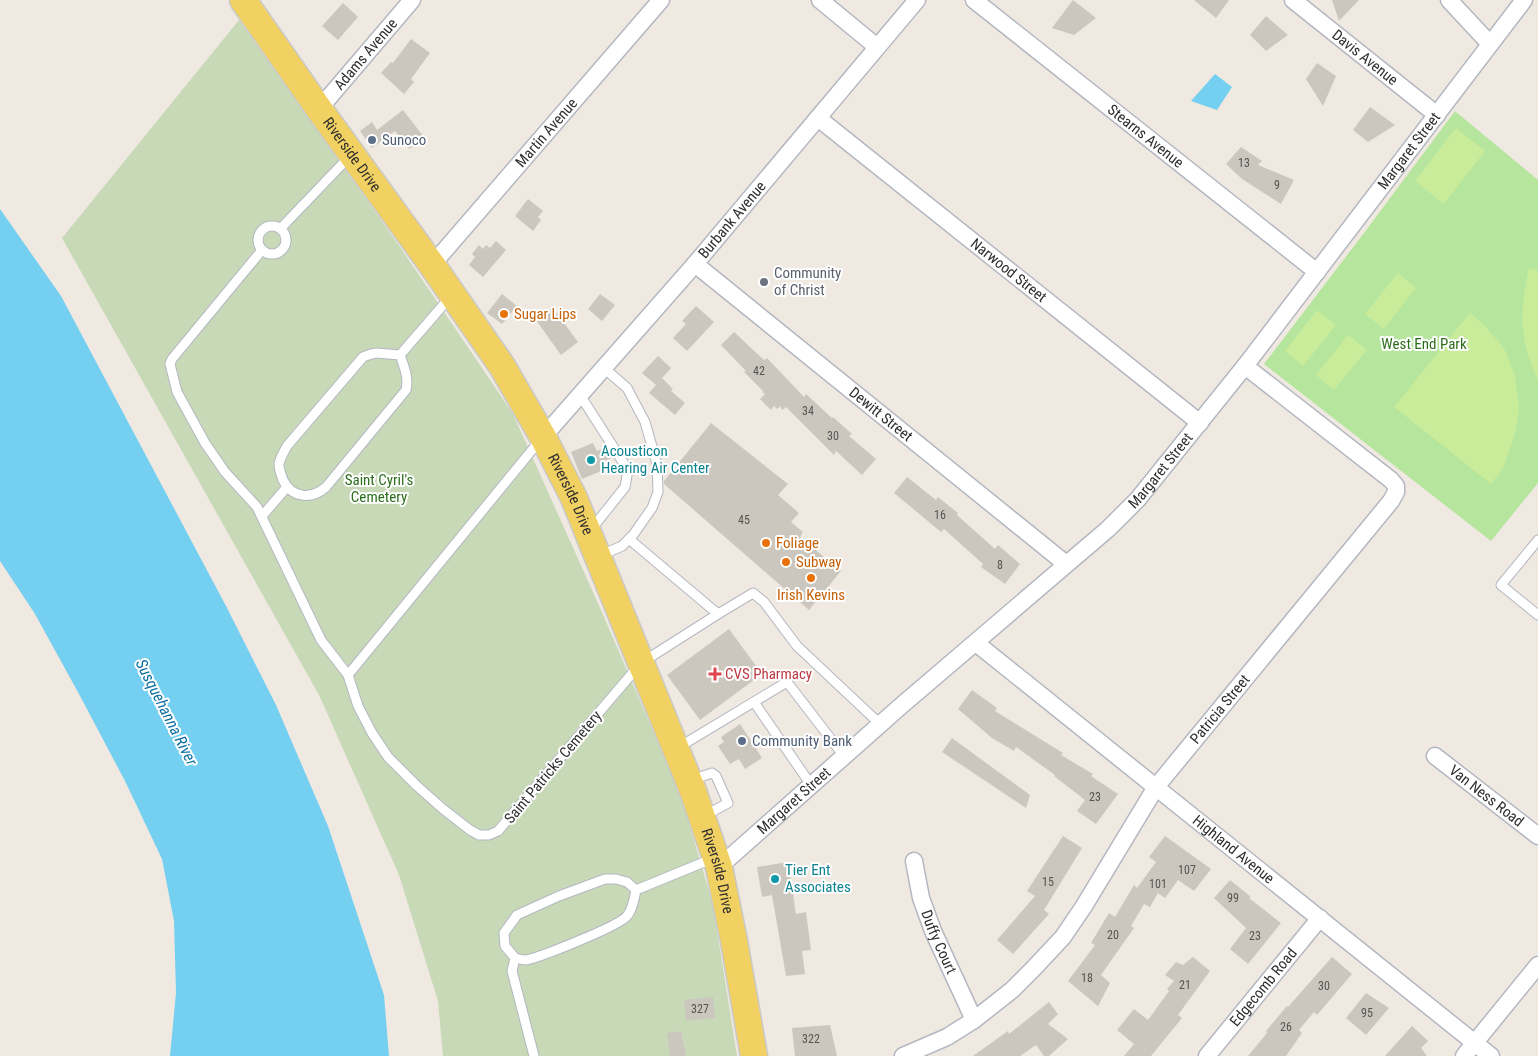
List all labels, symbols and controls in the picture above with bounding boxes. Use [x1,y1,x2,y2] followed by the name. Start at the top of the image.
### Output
[330,15,401,94] street label: Adams Avenue
[1328,26,1401,89] street label: Davis Avenue
[512,94,581,171] street label: Martin Avenue
[1104,100,1187,172] street label: Stearns Avenue
[1374,109,1444,193] street label: Margaret Street
[319,114,385,195] street label: Riverside Drive
[382,131,426,149] place label: Sunoco
[366,134,378,146] marker: Sunoco
[1238,156,1250,170] house number: 13
[695,178,770,262] street label: Burbank Avenue
[1274,178,1280,192] house number: 9
[967,234,1050,306] street label: Narwood Street
[774,264,841,299] place label: Community of Christ
[758,276,770,288] marker: Community of Christ
[514,305,577,323] place label: Sugar Lips
[498,308,510,320] marker: Sugar Lips
[1381,335,1467,353] park label: West End Park
[753,364,765,378] house number: 42
[846,383,916,445] street label: Dewitt Street
[802,404,814,418] house number: 34
[827,429,839,443] house number: 30
[1125,429,1197,512] street label: Margaret Street
[601,442,710,477] place label: Acousticon Hearing Air Center
[544,451,597,537] street label: Riverside Drive
[585,454,597,466] marker: Acousticon Hearing Air Center
[345,471,413,506] park label: Saint Cyril's Cemetery
[934,508,946,522] house number: 16
[738,513,750,527] house number: 45
[776,534,819,552] place label: Foliage
[760,537,772,549] marker: Foliage
[796,553,842,571] place label: Subway
[780,556,792,568] marker: Subway
[997,558,1003,572] house number: 8
[805,572,817,584] marker: Irish Kevins
[777,586,845,604] place label: Irish Kevins
[132,656,202,770] water label: Susquehanna River
[725,665,812,683] place label: CVS Pharmacy
[709,668,721,680] marker: CVS Pharmacy
[1186,671,1254,747] street label: Patricia Street
[501,707,605,827] street label: Saint Patricks Cemetery
[752,732,852,750] place label: Community Bank
[736,735,748,747] marker: Community Bank
[1445,761,1527,830] street label: Van Ness Road
[753,763,834,838] street label: Margaret Street
[1089,790,1101,804] house number: 23
[1189,811,1278,888] street label: Highland Avenue
[697,826,737,915] street label: Riverside Drive
[785,861,851,896] place label: Tier Ent Associates
[1178,863,1196,877] house number: 107
[769,873,781,885] marker: Tier Ent Associates
[1042,875,1054,889] house number: 15
[1149,877,1167,891] house number: 101
[1227,891,1239,905] house number: 99
[917,908,960,977] street label: Duffy Court
[1107,928,1119,942] house number: 20
[1249,929,1261,943] house number: 23
[1226,944,1301,1030] street label: Edgecomb Road
[1081,971,1093,985] house number: 18
[1179,978,1191,992] house number: 21
[1318,979,1330,993] house number: 30
[691,1002,709,1016] house number: 327
[1361,1006,1373,1020] house number: 95
[1280,1020,1292,1034] house number: 26
[802,1032,820,1046] house number: 322

